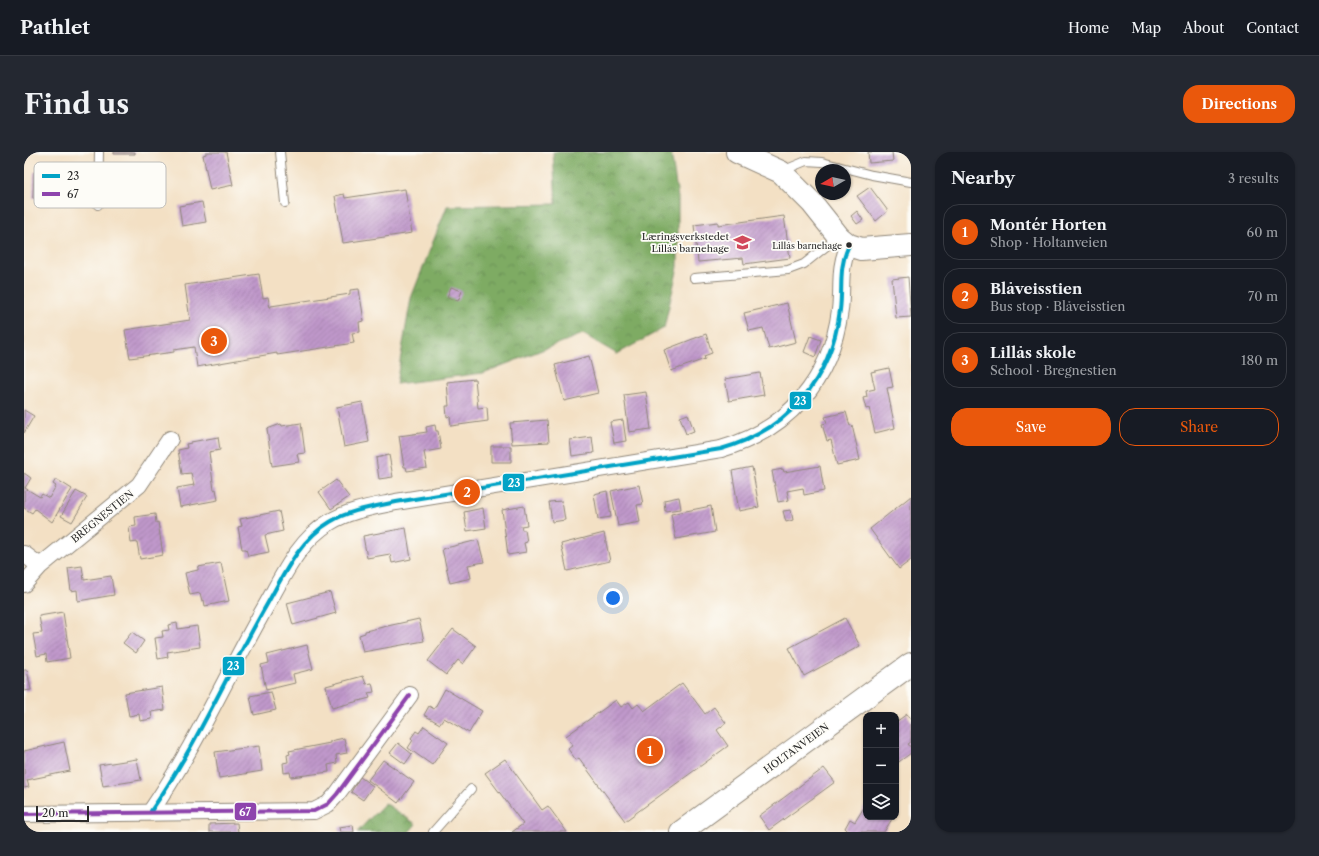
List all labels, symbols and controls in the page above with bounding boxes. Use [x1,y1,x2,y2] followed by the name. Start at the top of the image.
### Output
[20,16,90,39] text: Pathlet
[1068,19,1109,37] text: Home
[1131,19,1161,37] text: Map
[1183,19,1224,37] text: About
[1246,19,1299,37] text: Contact
[1183,85,1295,123] button: Directions
[24,87,129,121] text: Find us
[34,162,166,208] legend
[815,164,851,200] north arrow
[951,168,1015,188] text: Nearby
[67,169,79,183] text: 23
[1228,170,1279,186] text: 3 results
[67,187,79,201] text: 67
[990,215,1107,234] text: Montér Horten
[962,224,968,240] text: 1
[1247,224,1278,240] text: 60 m
[642,230,729,255] place label: Læringsverkstedet Lillås barnehage
[732,232,752,252] school or university icon: Læringsverkstedet Lillås barnehage
[990,234,1108,250] text: Shop · Holtanveien
[772,240,842,251] place label: Lillås barnehage
[844,240,854,250] marker: Lillås barnehage
[990,279,1082,298] text: Blåveisstien
[961,288,969,304] text: 2
[1248,288,1278,304] text: 70 m
[990,298,1125,314] text: Bus stop · Blåveisstien
[201,326,227,356] pin: 3
[990,343,1076,362] text: Lillås skole
[961,352,969,368] text: 3
[1241,352,1278,368] text: 180 m
[990,362,1117,378] text: School · Bregnestien
[789,391,812,410] line badge: 23
[794,394,806,408] text: 23
[951,408,1111,446] button: Save
[1119,408,1279,446] button: Share
[502,473,525,492] line badge: 23
[508,476,520,490] text: 23
[454,477,480,507] pin: 2
[68,487,136,546] street label: BREGNESTIEN
[603,588,623,608] your location
[222,656,245,676] line badge: 23
[227,659,239,673] text: 23
[863,712,899,820] map controls
[863,712,899,748] button: +
[761,720,832,776] street label: HOLTANVEIEN
[637,736,663,766] pin: 1
[863,748,899,784] button: −
[863,784,899,820] button: layers
[234,802,257,821] line badge: 67
[36,804,89,823] scale bar
[239,805,251,819] text: 67
[42,806,68,820] text: 20 m

